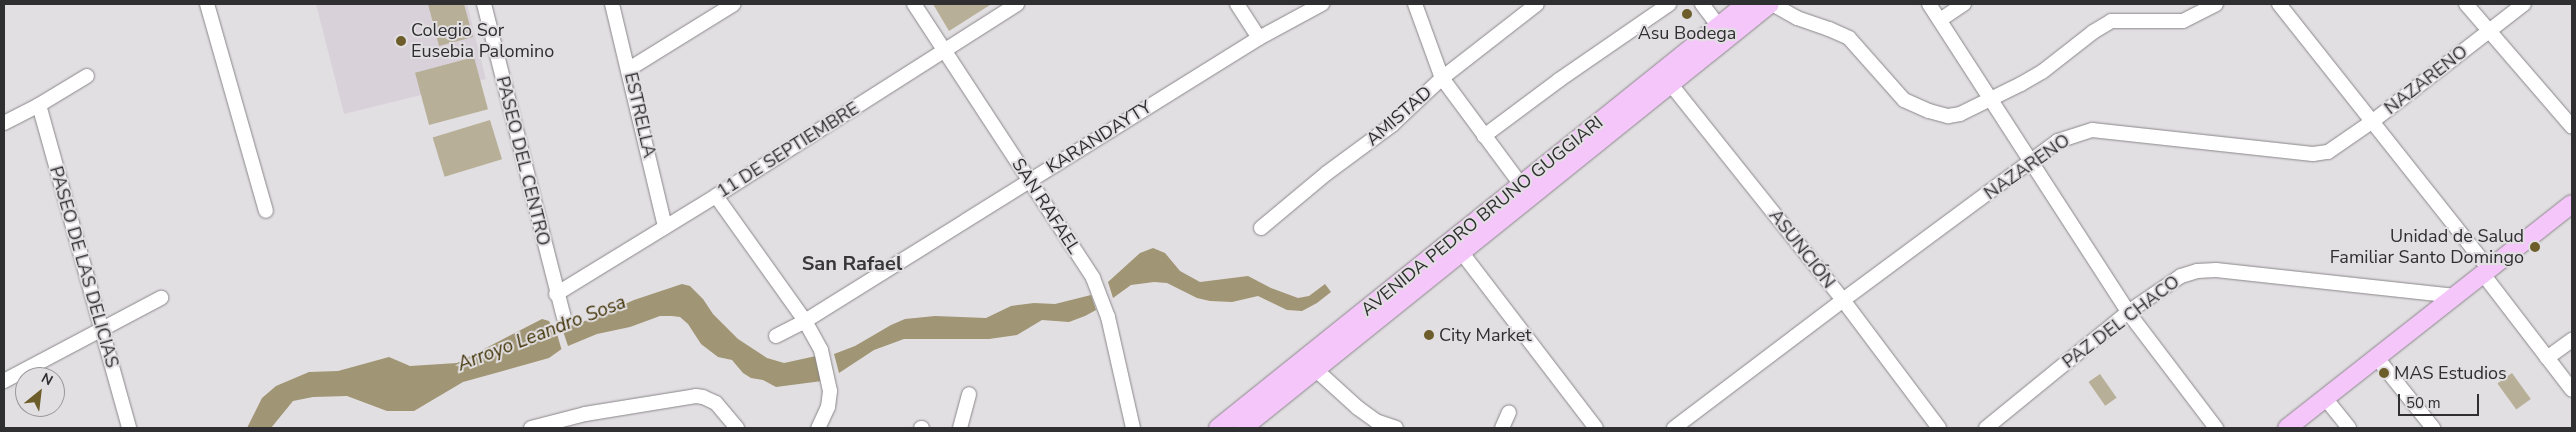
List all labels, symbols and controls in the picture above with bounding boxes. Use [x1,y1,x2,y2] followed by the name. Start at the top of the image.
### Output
[1681,8,1693,20] marker: Asu Bodega
[411,20,554,62] place label: Colegio Sor Eusebia Palomino
[1638,22,1736,44] place label: Asu Bodega
[395,35,407,47] marker: Colegio Sor Eusebia Palomino
[2380,41,2472,119] street label: NAZARENO
[620,70,660,160] street label: ESTRELLA
[491,74,555,248] street label: PASEO DEL CENTRO
[1362,82,1436,150] street label: AMISTAD
[1042,96,1156,178] street label: KARANDAYTY
[713,98,863,202] street label: 11 DE SEPTIEMBRE
[1357,112,1607,320] street label: AVENIDA PEDRO BRUNO GUGGIARI
[1980,130,2074,204] street label: NAZARENO
[1007,154,1085,258] street label: SAN RAFAEL
[45,164,123,370] street label: PASEO DE LAS DELICIAS
[1764,205,1840,293] street label: ASUNCIÓN
[2330,226,2524,268] place label: Unidad de Salud Familiar Santo Domingo
[2528,240,2542,254] marker: Unidad de Salud Familiar Santo Domingo
[802,251,902,275] district label: San Rafael
[2058,271,2184,373] street label: PAZ DEL CHACO
[455,291,629,377] water label: Arroyo Leandro Sosa
[1439,324,1532,346] place label: City Market
[1423,329,1435,341] marker: City Market
[2394,362,2507,384] place label: MAS Estudios
[15,367,65,417] north arrow
[2378,367,2390,379] marker: MAS Estudios
[38,368,56,390] text: N
[2401,384,2482,416] scale bar
[2406,393,2441,413] text: 50 m

